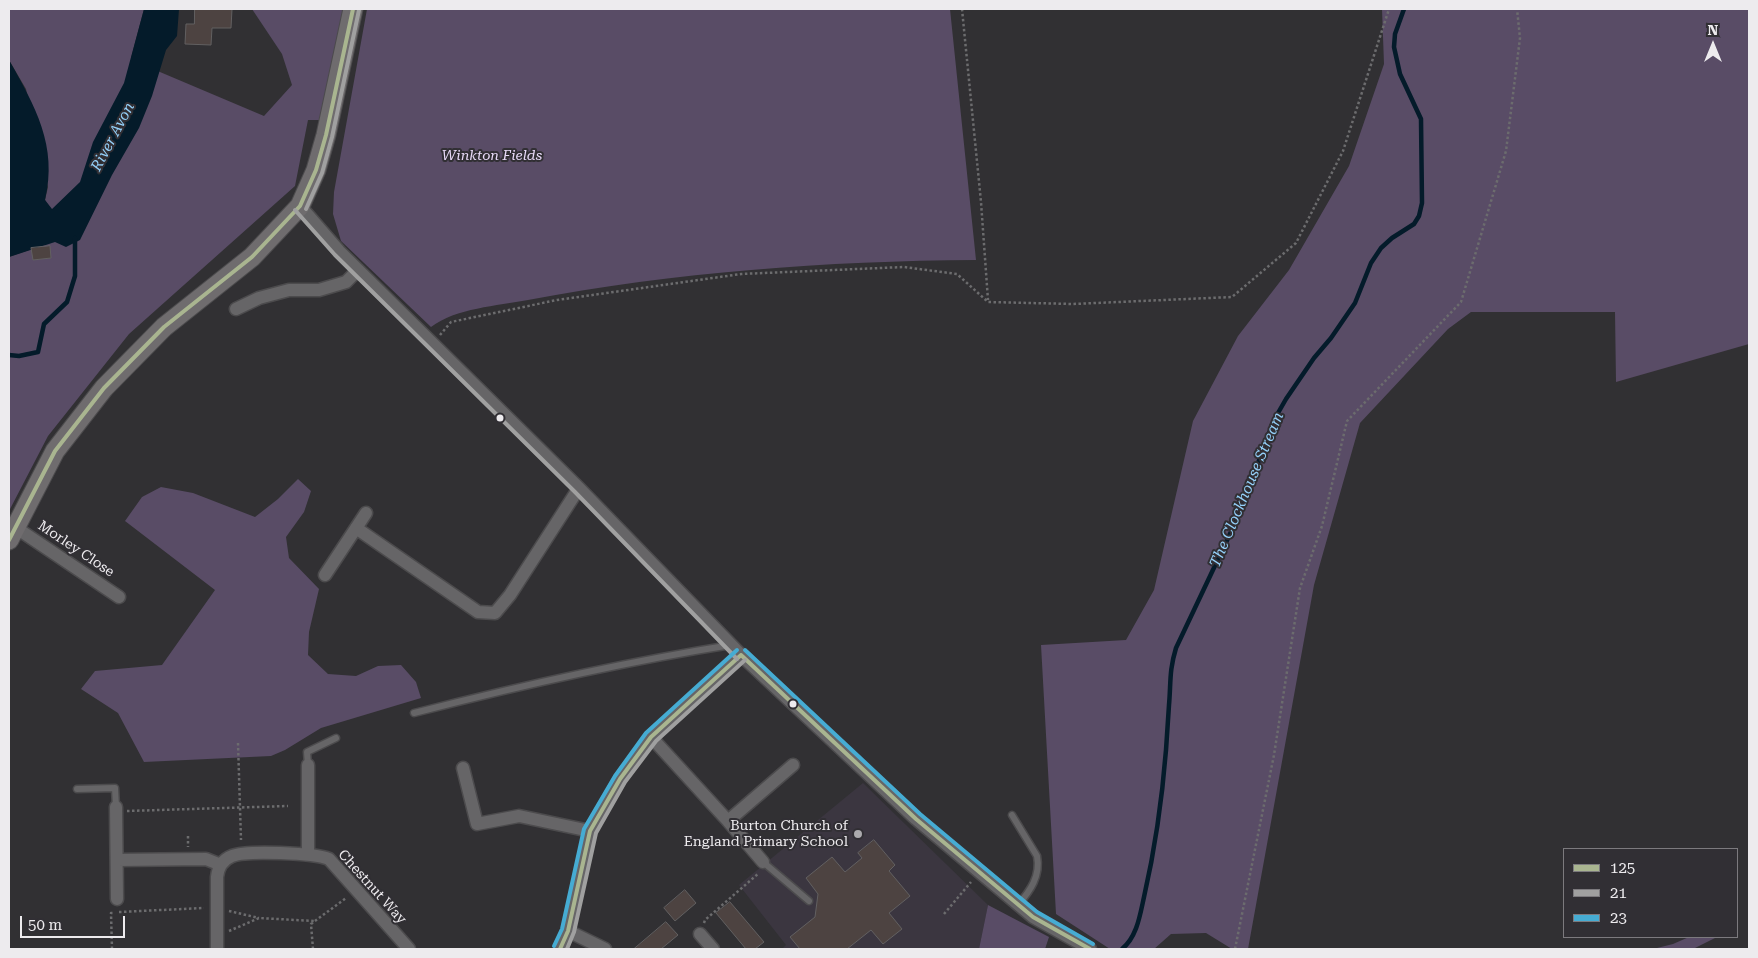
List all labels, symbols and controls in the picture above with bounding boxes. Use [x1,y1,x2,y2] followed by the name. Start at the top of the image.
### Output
[1688,20,1738,70] north arrow
[1708,22,1718,38] text: N
[87,100,139,174] water label: River Avon
[442,148,542,164] park label: Winkton Fields
[1206,410,1288,570] water label: The Clockhouse Stream
[495,413,505,423] unlabelled marker
[35,517,117,581] street label: Morley Close
[788,699,798,709] unlabelled marker
[684,818,848,850] place label: Burton Church of England Primary School
[852,828,864,840] marker: Burton Church of England Primary School
[334,846,410,928] street label: Chestnut Way
[1563,848,1738,938] legend
[1610,859,1635,877] text: 125
[1610,884,1627,902] text: 21
[22,906,128,938] scale bar
[1610,909,1627,927] text: 23
[28,916,62,934] text: 50 m

